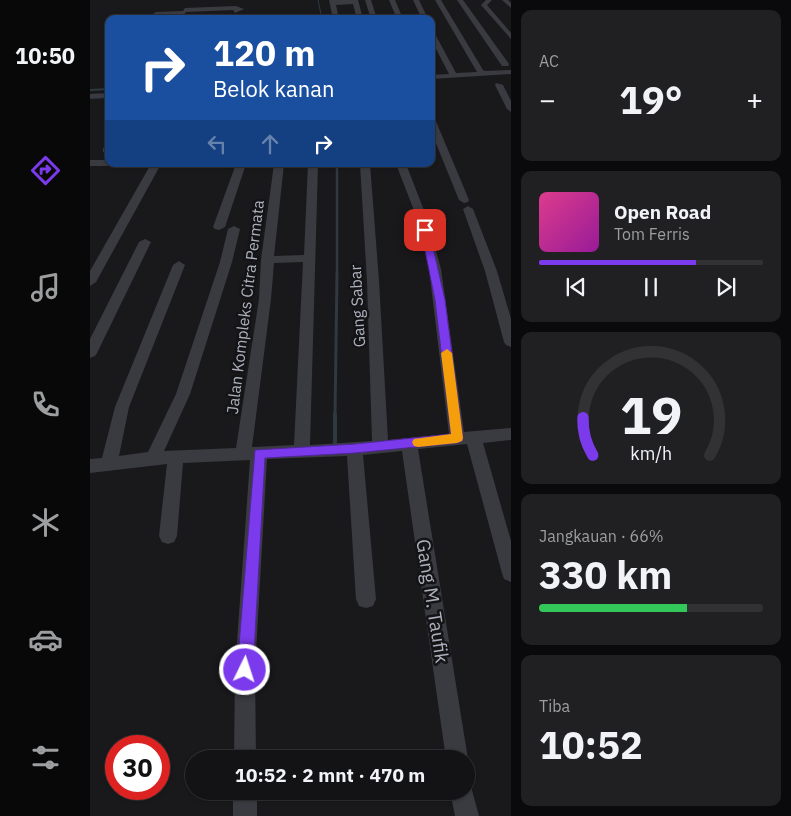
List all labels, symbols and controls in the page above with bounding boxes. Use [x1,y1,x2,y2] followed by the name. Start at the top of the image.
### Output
[213,30,316,76] text: 120 m
[130,35,195,100] icon: right
[15,41,75,70] text: 10:50
[539,51,559,71] text: AC
[213,74,335,103] text: Belok kanan
[619,75,683,124] text: 19°
[539,81,556,118] text: −
[746,81,763,118] text: +
[203,130,231,158] icon: left
[256,130,284,158] icon: ahead
[309,130,337,158] icon: right
[28,153,63,188] icon: directions
[222,198,268,415] street label: Jalan Kompleks Citra Permata
[614,200,711,224] text: Open Road
[404,209,446,251] pin
[411,216,439,244] icon: arrive
[614,224,690,244] text: Tom Ferris
[345,264,369,348] street label: Gang Sabar
[28,270,63,305] icon: music
[562,273,590,301] icon: previous
[637,273,665,301] icon: pause
[712,273,740,301] icon: next
[620,381,682,448] text: 19
[28,387,63,422] icon: phone
[630,442,672,465] text: km/h
[28,505,63,540] icon: climate
[539,526,664,546] text: Jangkauan · 66%
[411,537,455,665] street label: Gang M. Taufik
[539,550,672,599] text: 330 km
[28,622,63,657] icon: car
[218,643,270,695] position arrow
[539,696,570,716] text: Tiba
[539,720,643,769] text: 10:52
[105,735,170,800] speed limit sign: 30
[28,740,63,775] icon: filters
[235,763,425,787] text: 10:52 · 2 mnt · 470 m

